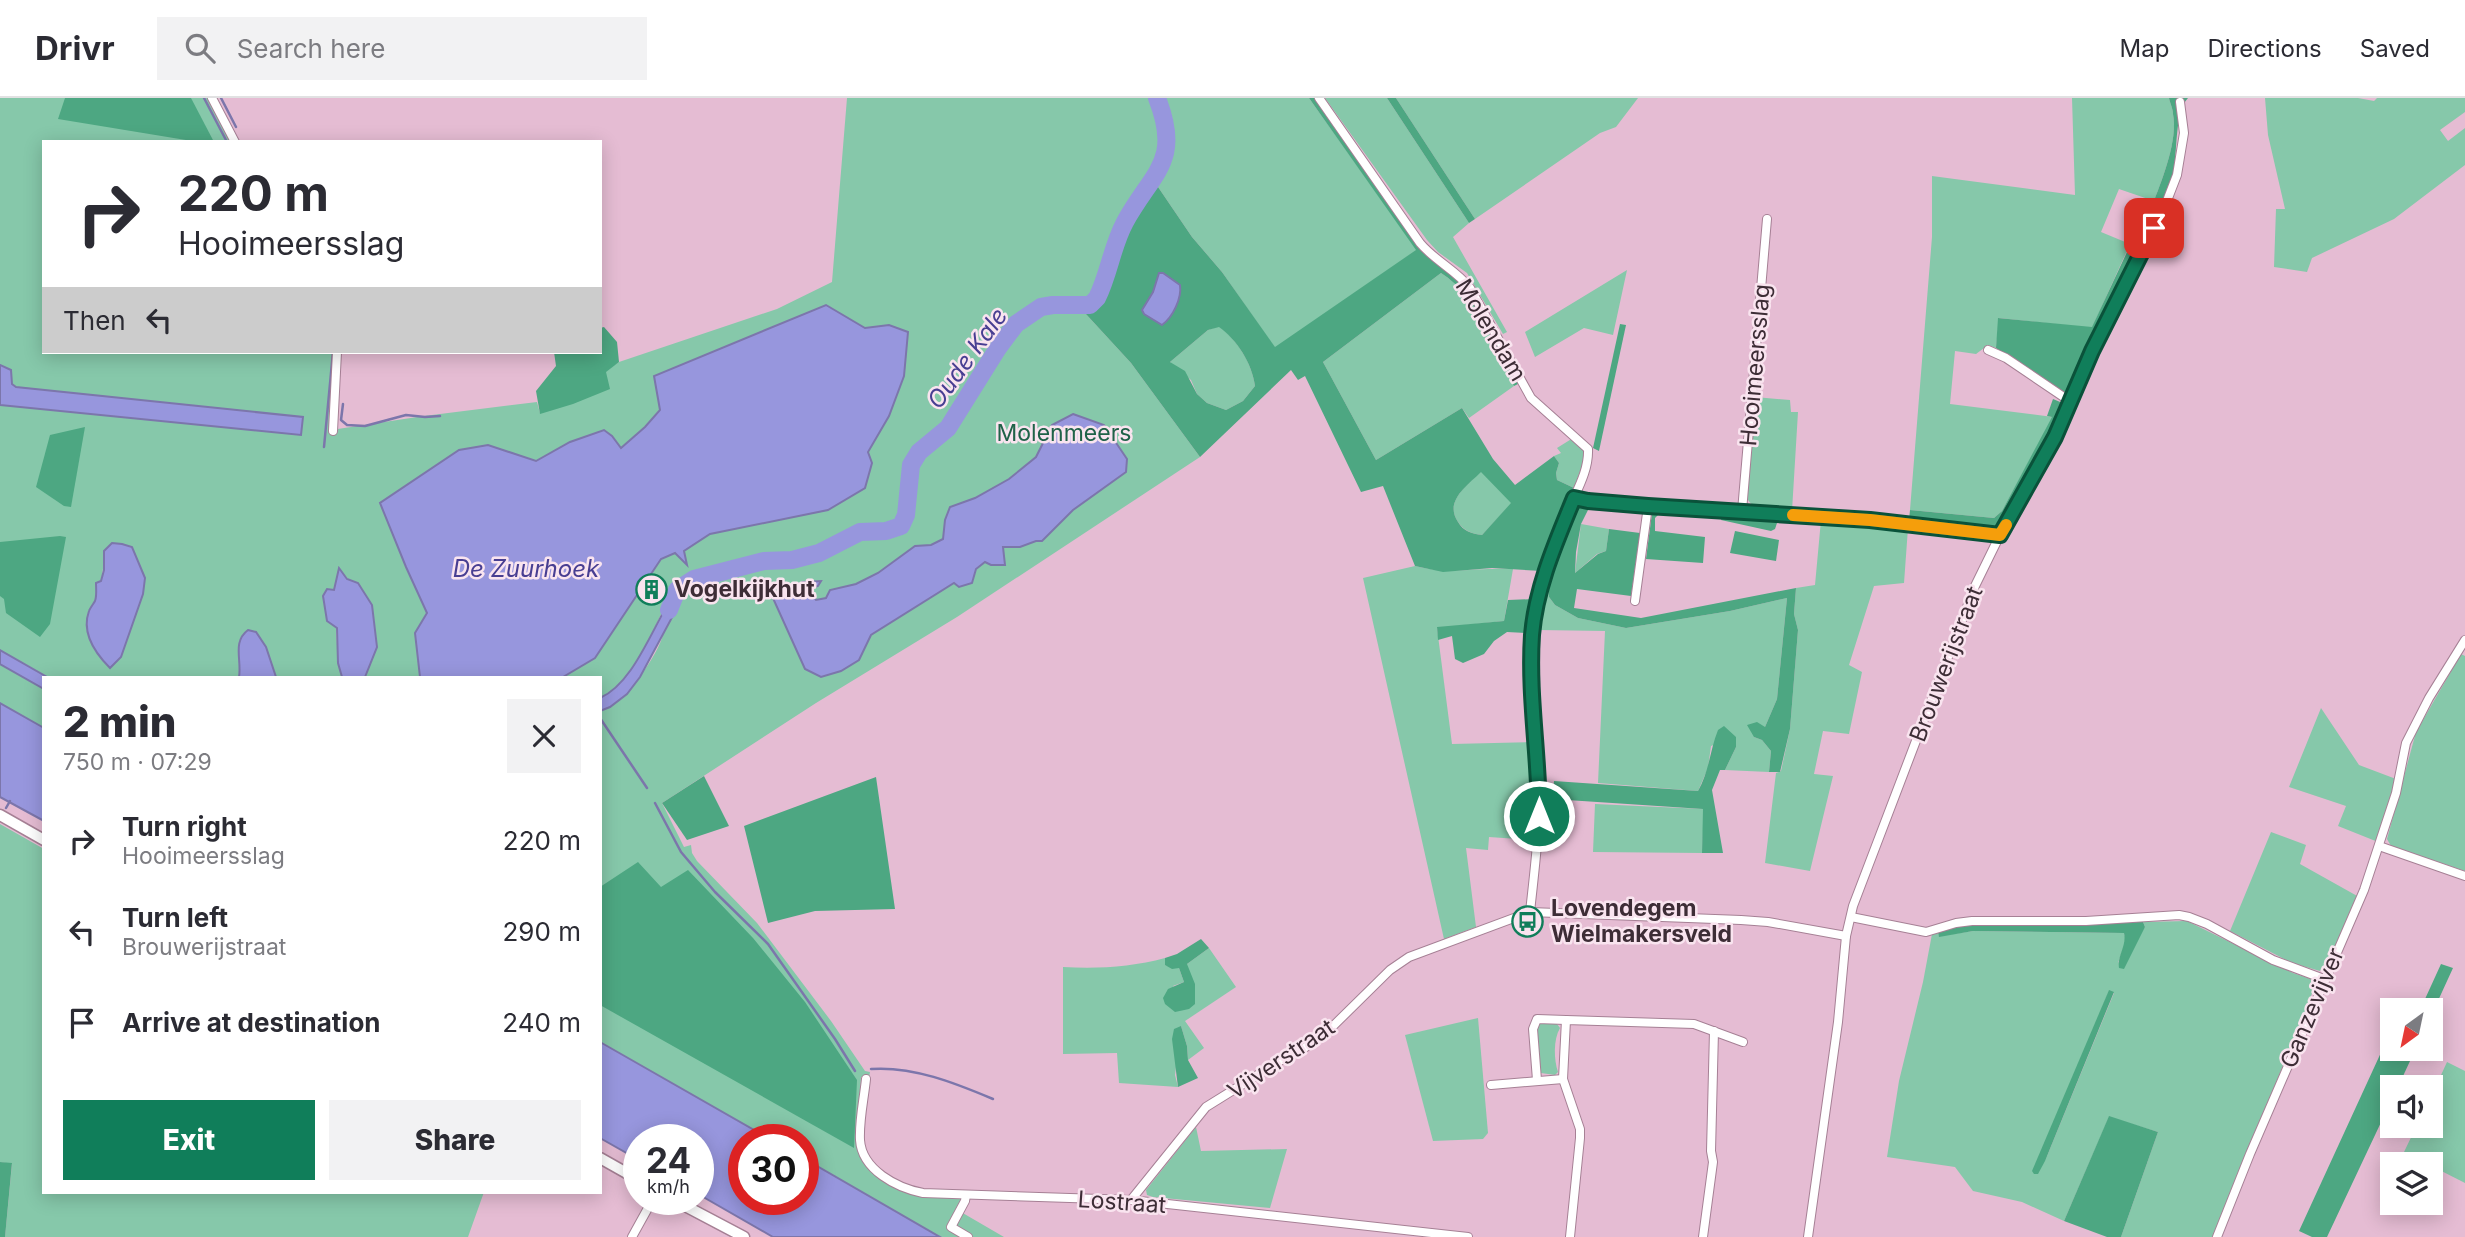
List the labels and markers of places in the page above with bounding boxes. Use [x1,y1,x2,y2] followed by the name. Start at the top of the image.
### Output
[2124,198,2184,258] pin
[634,572,668,606] building icon: Vogelkijkhut
[674,575,815,603] place label: Vogelkijkhut
[1551,894,1732,948] place label: Lovendegem Wielmakersveld
[1511,904,1545,938] bus stop icon: Lovendegem Wielmakersveld

